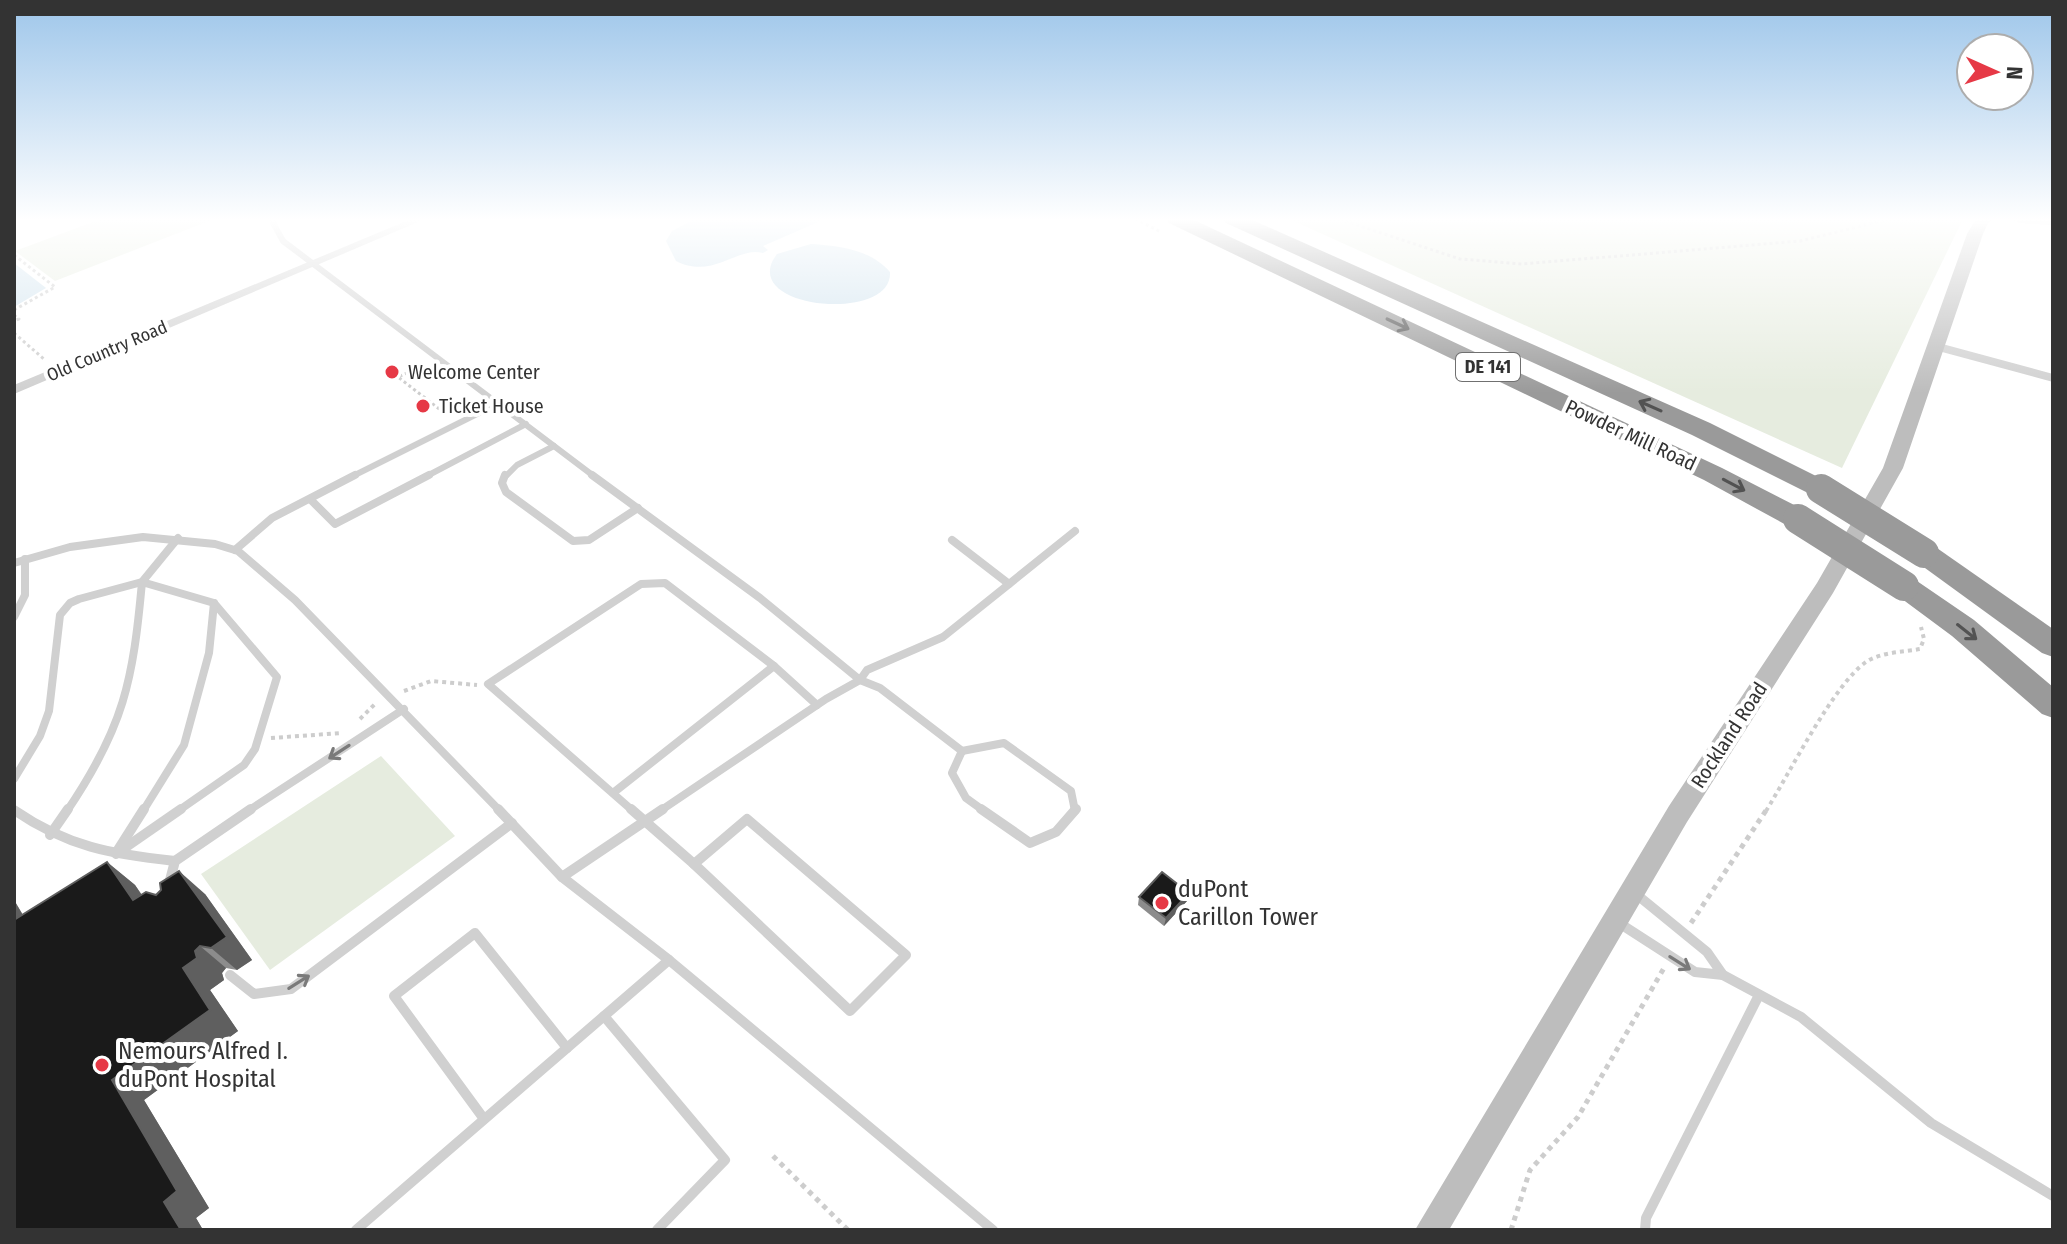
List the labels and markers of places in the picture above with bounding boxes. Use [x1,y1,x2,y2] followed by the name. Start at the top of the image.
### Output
[408,360,540,384] place label: Welcome Center
[383,363,401,381] marker: Welcome Center
[439,394,544,418] place label: Ticket House
[414,397,432,415] marker: Ticket House
[1178,875,1319,931] place label: duPont Carillon Tower
[1153,894,1171,912] marker: duPont Carillon Tower
[118,1037,288,1093] place label: Nemours Alfred I. duPont Hospital
[93,1056,111,1074] marker: Nemours Alfred I. duPont Hospital

